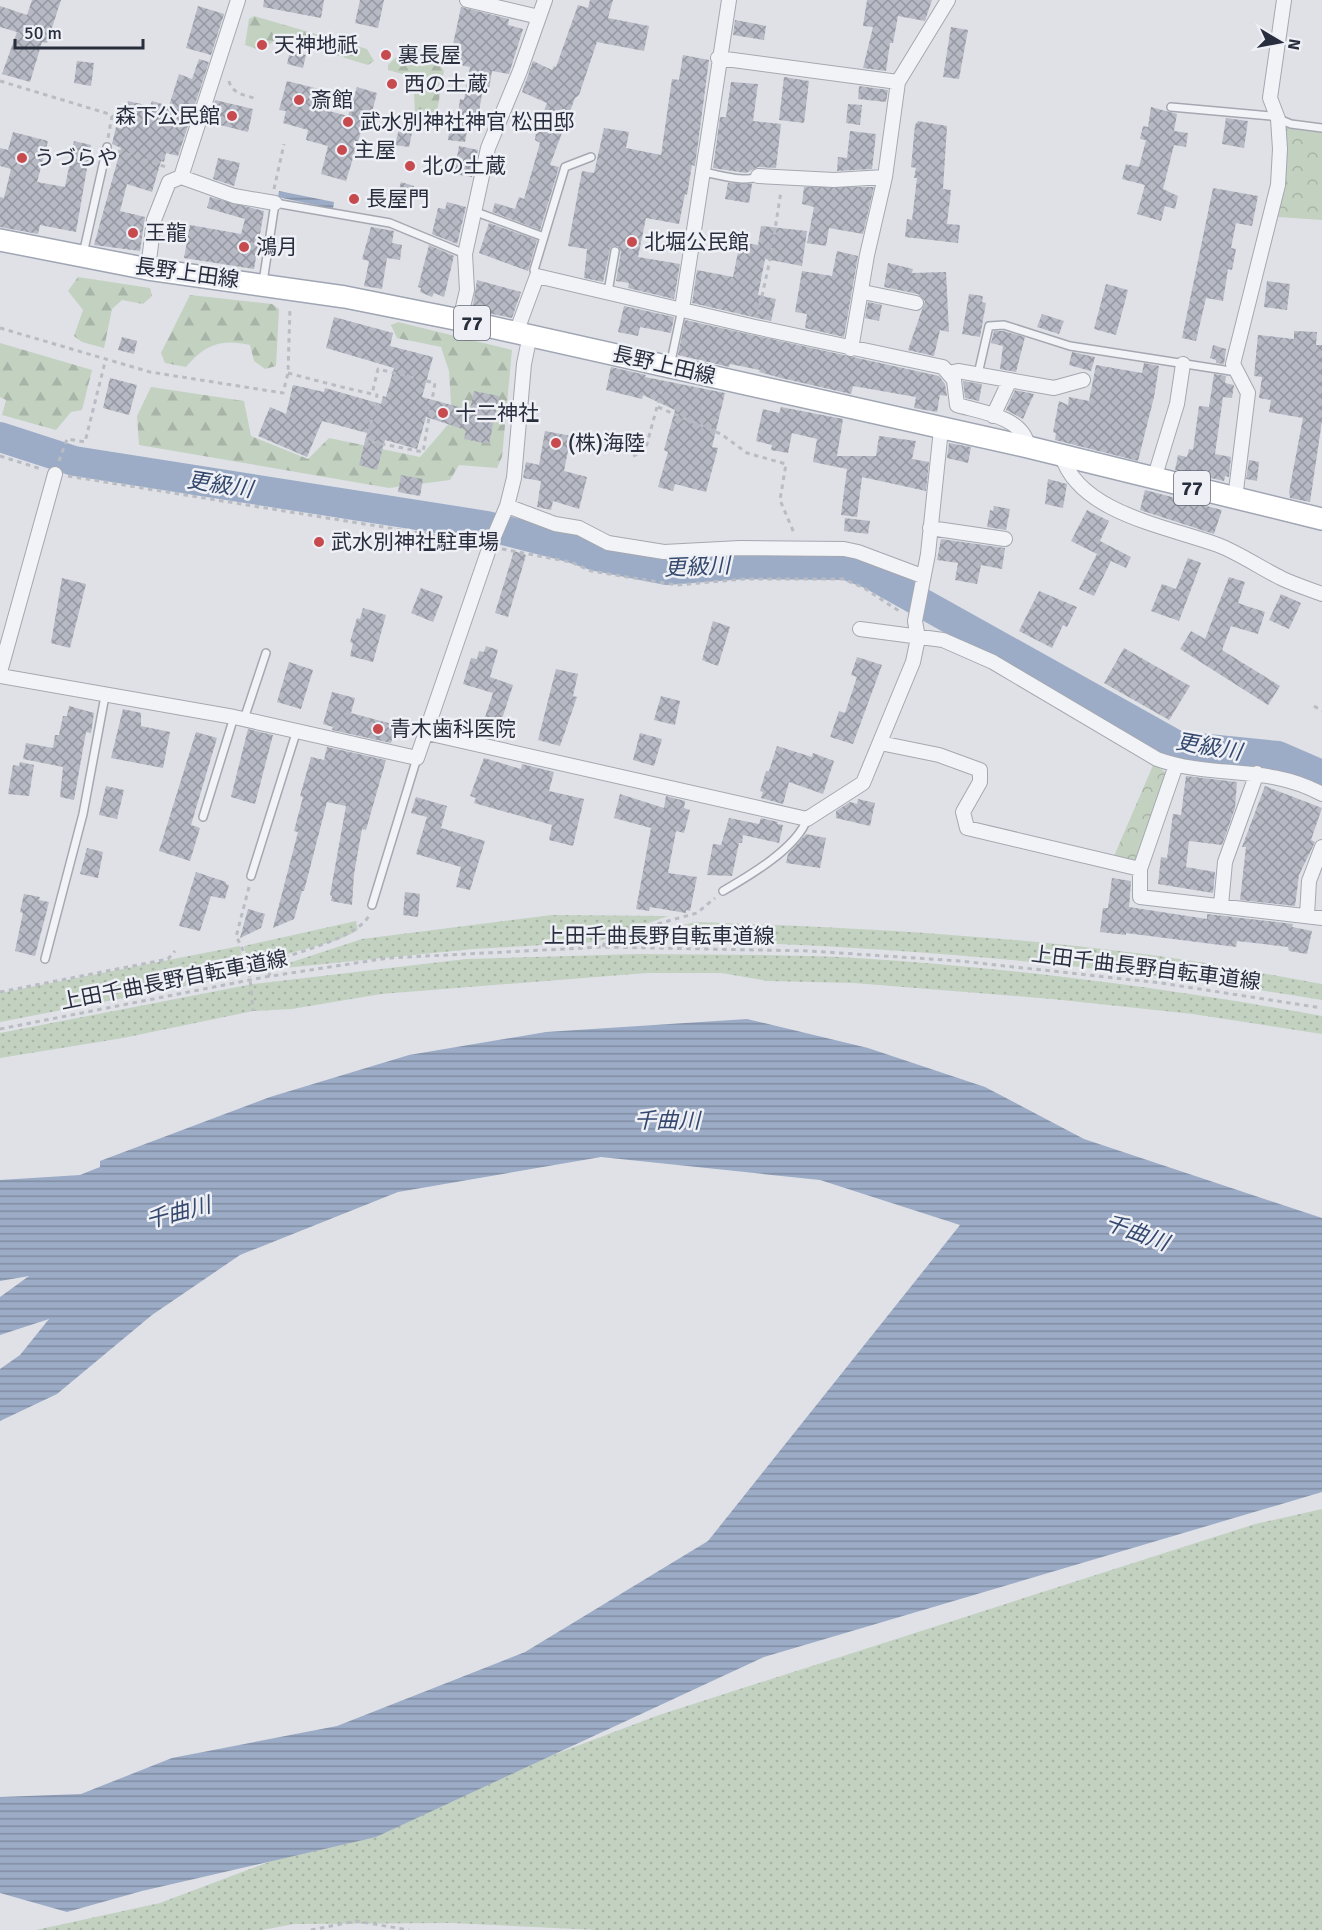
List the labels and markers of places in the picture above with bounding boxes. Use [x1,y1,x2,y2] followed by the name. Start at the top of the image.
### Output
[274,32,358,58] place label: 天神地祇
[255,38,269,52] marker: 天神地祇
[398,42,461,68] place label: 裏長屋
[379,48,393,62] marker: 裏長屋
[404,71,488,97] place label: 西の土蔵
[385,77,399,91] marker: 西の土蔵
[311,87,353,113] place label: 斎館
[292,93,306,107] marker: 斎館
[115,103,220,129] place label: 森下公民館
[225,109,239,123] marker: 森下公民館
[360,109,575,135] place label: 武水別神社神官 松田邸
[341,115,355,129] marker: 武水別神社神官 松田邸
[354,137,396,163] place label: 主屋
[335,143,349,157] marker: 主屋
[34,145,118,171] place label: うづらや
[15,151,29,165] marker: うづらや
[422,153,506,179] place label: 北の土蔵
[403,159,417,173] marker: 北の土蔵
[366,186,429,212] place label: 長屋門
[347,192,361,206] marker: 長屋門
[145,220,187,246] place label: 王龍
[126,226,140,240] marker: 王龍
[644,229,749,255] place label: 北堀公民館
[256,234,298,260] place label: 鴻月
[625,235,639,249] marker: 北堀公民館
[237,240,251,254] marker: 鴻月
[455,400,539,426] place label: 十二神社
[436,406,450,420] marker: 十二神社
[568,430,645,456] place label: (株)海陸
[549,436,563,450] marker: (株)海陸
[331,529,499,555] place label: 武水別神社駐車場
[312,535,326,549] marker: 武水別神社駐車場
[390,716,516,742] place label: 青木歯科医院
[371,722,385,736] marker: 青木歯科医院

